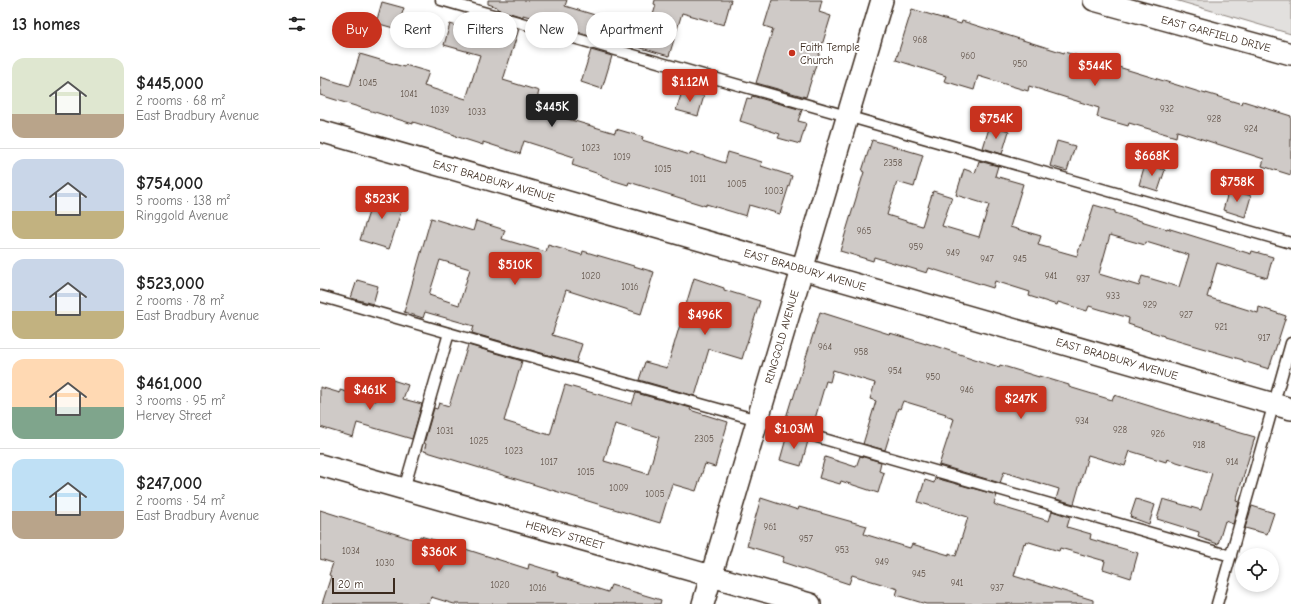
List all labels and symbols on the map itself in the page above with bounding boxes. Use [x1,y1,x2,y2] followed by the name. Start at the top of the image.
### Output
[1160,13,1273,55] street label: EAST GARFIELD DRIVE
[913,35,928,45] house number: 968
[800,41,860,67] place label: Faith Temple Church
[787,48,797,58] marker: Faith Temple Church
[960,51,976,61] house number: 960
[1067,53,1123,87] pin: $544K
[1012,59,1028,69] house number: 950
[657,69,723,103] pin: $1.12M
[359,78,377,88] house number: 1045
[401,89,418,99] house number: 1041
[524,94,580,128] pin: $445K
[1160,104,1174,114] house number: 932
[431,105,449,115] house number: 1039
[968,106,1024,140] pin: $754K
[468,107,486,117] house number: 1033
[1207,114,1221,124] house number: 928
[1244,124,1258,134] house number: 924
[582,143,600,153] house number: 1023
[1124,143,1180,177] pin: $668K
[613,152,631,162] house number: 1019
[431,157,557,205] street label: EAST BRADBURY AVENUE
[884,158,903,168] house number: 2358
[654,164,672,174] house number: 1015
[1209,169,1265,203] pin: $758K
[690,174,707,184] house number: 1011
[727,179,747,189] house number: 1005
[354,186,410,220] pin: $523K
[764,186,784,196] house number: 1003
[857,226,871,236] house number: 965
[909,242,923,252] house number: 959
[742,246,868,294] street label: EAST BRADBURY AVENUE
[946,248,960,258] house number: 949
[487,252,543,286] pin: $510K
[980,254,994,264] house number: 947
[1013,254,1027,264] house number: 945
[581,271,601,281] house number: 1020
[1045,271,1058,281] house number: 941
[1076,274,1091,284] house number: 937
[621,282,639,292] house number: 1016
[762,288,802,385] street label: RINGGOLD AVENUE
[1106,291,1120,301] house number: 933
[1143,300,1157,310] house number: 929
[677,302,733,336] pin: $496K
[1179,310,1194,320] house number: 927
[1214,322,1228,332] house number: 921
[1258,333,1271,343] house number: 917
[1054,335,1180,383] street label: EAST BRADBURY AVENUE
[818,342,832,352] house number: 964
[854,347,869,357] house number: 958
[888,366,902,376] house number: 954
[925,372,941,382] house number: 950
[342,377,398,411] pin: $461K
[960,385,974,395] house number: 946
[993,386,1049,420] pin: $247K
[761,416,827,450] pin: $1.03M
[1075,416,1089,426] house number: 934
[1113,425,1127,435] house number: 928
[436,426,454,436] house number: 1031
[1151,429,1165,439] house number: 926
[694,434,714,444] house number: 2305
[470,436,488,446] house number: 1025
[1193,440,1206,450] house number: 918
[505,446,523,456] house number: 1023
[541,457,558,467] house number: 1017
[1226,457,1238,467] house number: 914
[577,467,595,477] house number: 1015
[609,483,629,493] house number: 1009
[645,489,665,499] house number: 1005
[524,518,606,553] street label: HERVEY STREET
[763,522,777,532] house number: 961
[799,534,814,544] house number: 957
[411,539,467,573] pin: $360K
[835,545,849,555] house number: 953
[342,546,360,556] house number: 1034
[875,557,889,567] house number: 949
[375,558,395,568] house number: 1030
[912,569,926,579] house number: 945
[332,576,395,595] scale bar
[951,578,964,588] house number: 941
[490,580,510,590] house number: 1020
[529,583,547,593] house number: 1016
[990,583,1005,593] house number: 937

